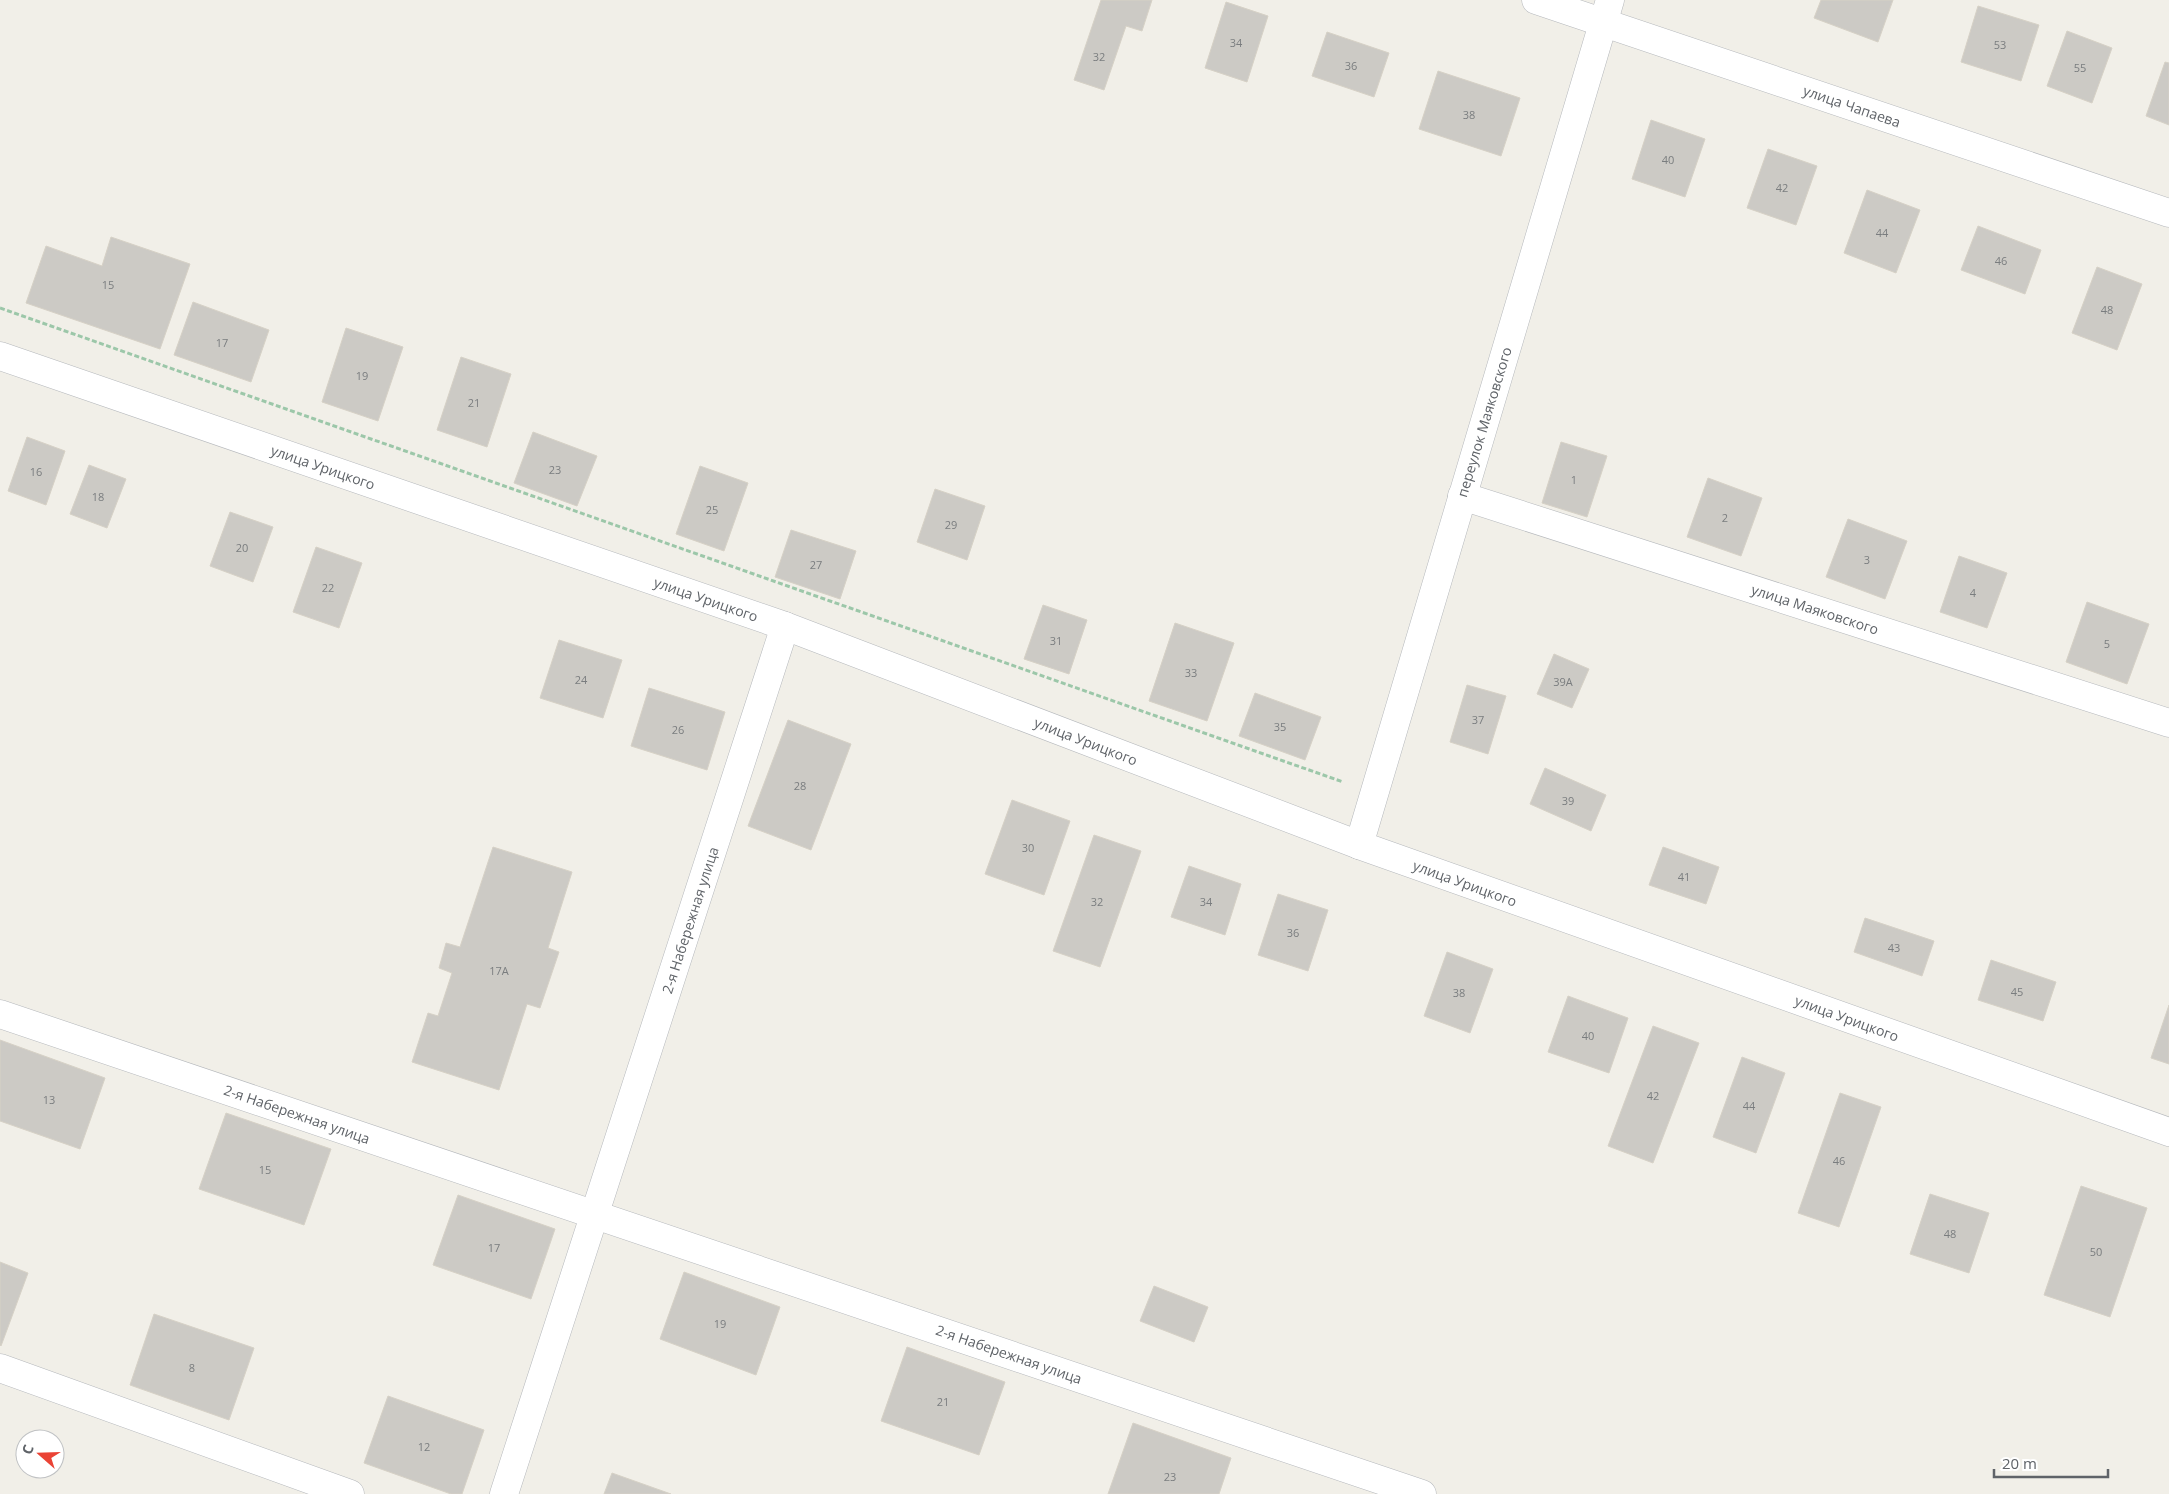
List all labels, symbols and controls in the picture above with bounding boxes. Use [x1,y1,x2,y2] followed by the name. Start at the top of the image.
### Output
[1230,35,1243,50] house number: 34
[1994,37,2006,52] house number: 53
[1093,49,1105,64] house number: 32
[1345,58,1357,73] house number: 36
[2074,60,2086,75] house number: 55
[1801,80,1903,132] street label: улица Чапаева
[1463,107,1475,122] house number: 38
[1662,152,1674,167] house number: 40
[1776,180,1788,195] house number: 42
[1876,225,1889,240] house number: 44
[1995,253,2007,268] house number: 46
[102,277,114,292] house number: 15
[2101,302,2113,317] house number: 48
[216,335,228,350] house number: 17
[1452,345,1516,499] street label: переулок Маяковского
[356,368,368,383] house number: 19
[468,395,480,410] house number: 21
[268,440,378,494] street label: улица Урицкого
[549,462,561,477] house number: 23
[30,464,42,479] house number: 16
[1571,472,1577,487] house number: 1
[92,489,104,504] house number: 18
[706,502,718,517] house number: 25
[1722,510,1728,525] house number: 2
[945,517,957,532] house number: 29
[236,540,248,555] house number: 20
[1864,552,1870,567] house number: 3
[810,557,822,572] house number: 27
[651,572,761,626] street label: улица Урицкого
[1749,579,1881,639] street label: улица Маяковского
[322,580,334,595] house number: 22
[1970,585,1977,600] house number: 4
[1050,633,1062,648] house number: 31
[2104,636,2110,651] house number: 5
[1185,665,1197,680] house number: 33
[575,672,588,687] house number: 24
[1553,674,1573,689] house number: 39А
[1472,712,1484,727] house number: 37
[1032,713,1140,769] street label: улица Урицкого
[1274,719,1286,734] house number: 35
[672,722,684,737] house number: 26
[794,778,806,793] house number: 28
[1562,793,1574,808] house number: 39
[1022,840,1034,855] house number: 30
[657,844,723,996] street label: 2-я Набережная улица
[1410,855,1520,911] street label: улица Урицкого
[1678,869,1690,884] house number: 41
[1091,894,1103,909] house number: 32
[1200,894,1213,909] house number: 34
[1287,925,1299,940] house number: 36
[1888,940,1900,955] house number: 43
[489,963,509,978] house number: 17А
[2011,984,2023,999] house number: 45
[1453,985,1465,1000] house number: 38
[1792,990,1902,1046] street label: улица Урицкого
[1582,1028,1594,1043] house number: 40
[221,1080,373,1148] street label: 2-я Набережная улица
[1647,1088,1659,1103] house number: 42
[43,1092,55,1107] house number: 13
[1743,1098,1756,1113] house number: 44
[1833,1153,1845,1168] house number: 46
[259,1162,271,1177] house number: 15
[1944,1226,1956,1241] house number: 48
[488,1240,500,1255] house number: 17
[2090,1244,2102,1259] house number: 50
[714,1316,726,1331] house number: 19
[933,1320,1085,1388] street label: 2-я Набережная улица
[189,1360,195,1375] house number: 8
[937,1394,949,1409] house number: 21
[15,1429,65,1479] north arrow
[418,1439,430,1454] house number: 12
[17,1442,38,1457] text: С
[1994,1446,2108,1478] scale bar
[2002,1453,2037,1473] text: 20 m
[1164,1469,1176,1484] house number: 23

